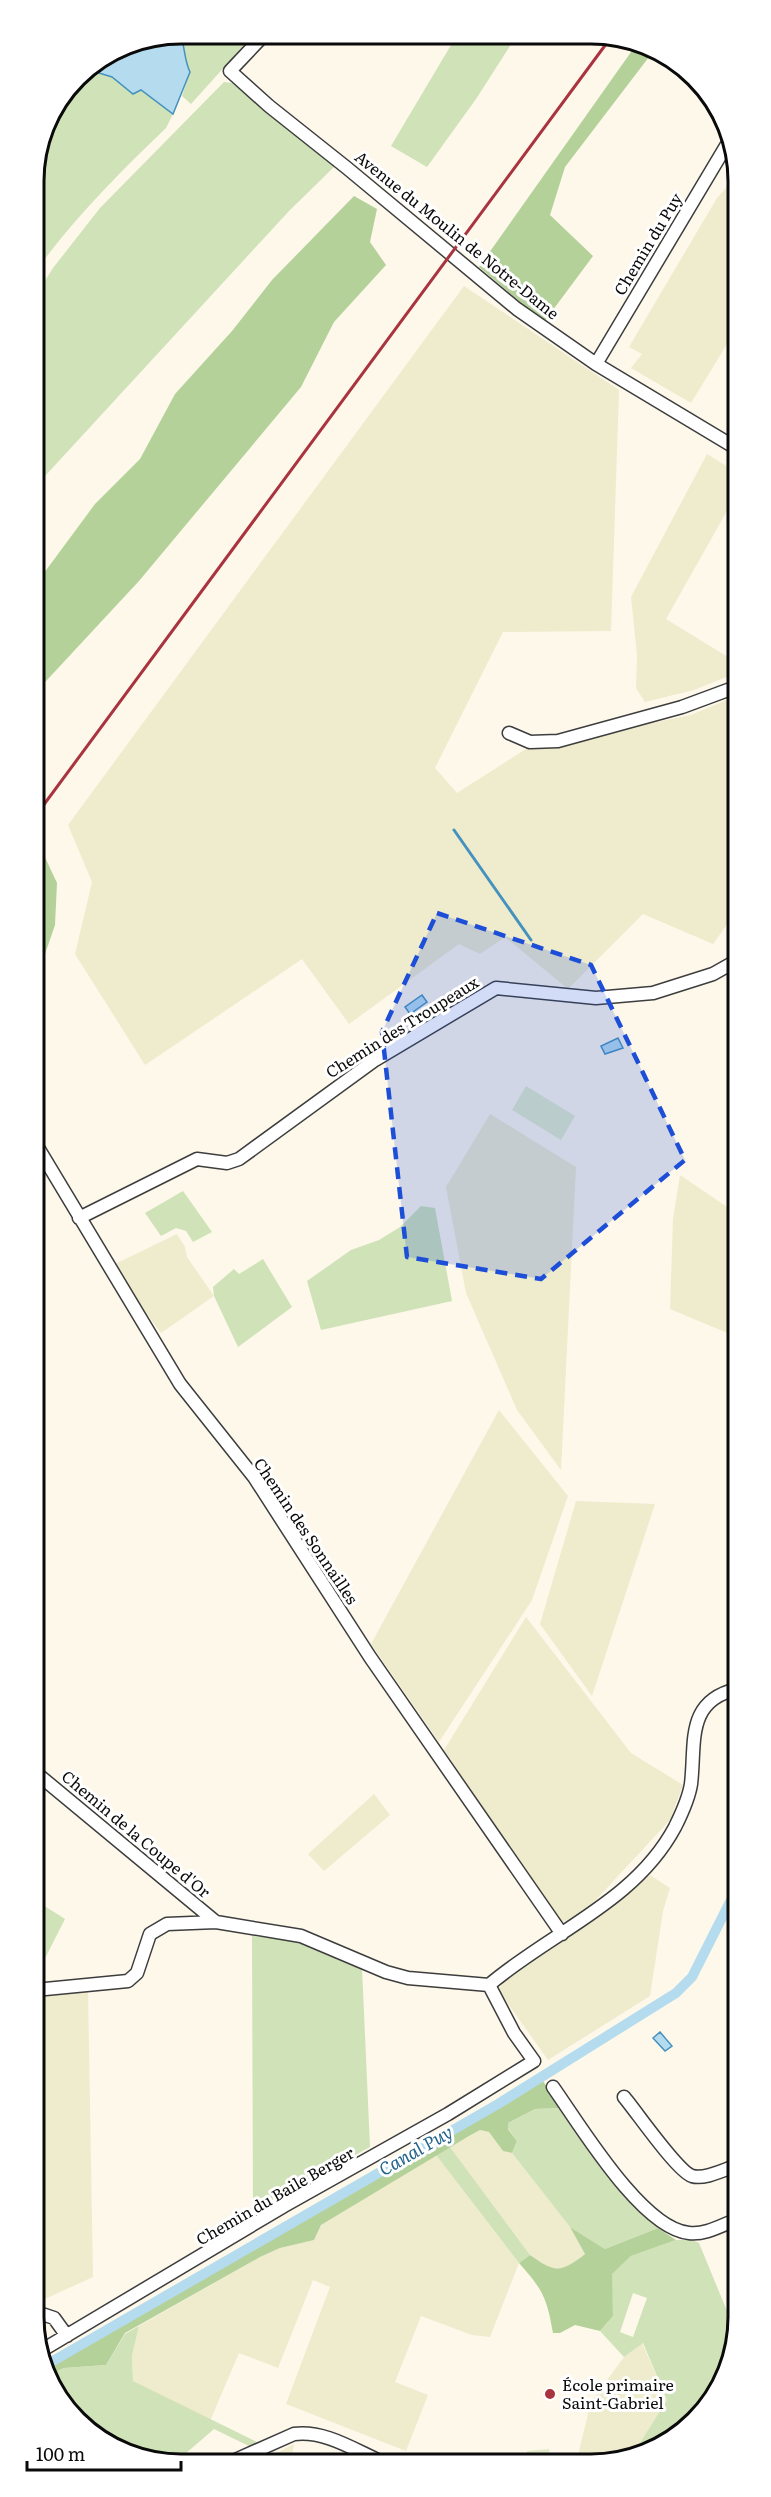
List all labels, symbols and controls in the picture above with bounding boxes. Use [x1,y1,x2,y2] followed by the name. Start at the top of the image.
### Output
[350,144,565,324] street label: Avenue du Moulin de Notre-Dame
[607,187,688,299] street label: Chemin du Puy
[320,969,483,1083] street label: Chemin des Troupeaux
[249,1452,365,1608] street label: Chemin des Sonnailles
[57,1764,217,1903] street label: Chemin de la Coupe d'Or
[373,2118,457,2182] water label: Canal Puy
[191,2140,358,2250] street label: Chemin du Baile Berger
[562,2372,674,2414] place label: École primaire Saint-Gabriel
[543,2387,557,2401] marker: École primaire Saint-Gabriel
[27,2434,182,2472] scale bar
[36,2440,85,2467] text: 100 m

